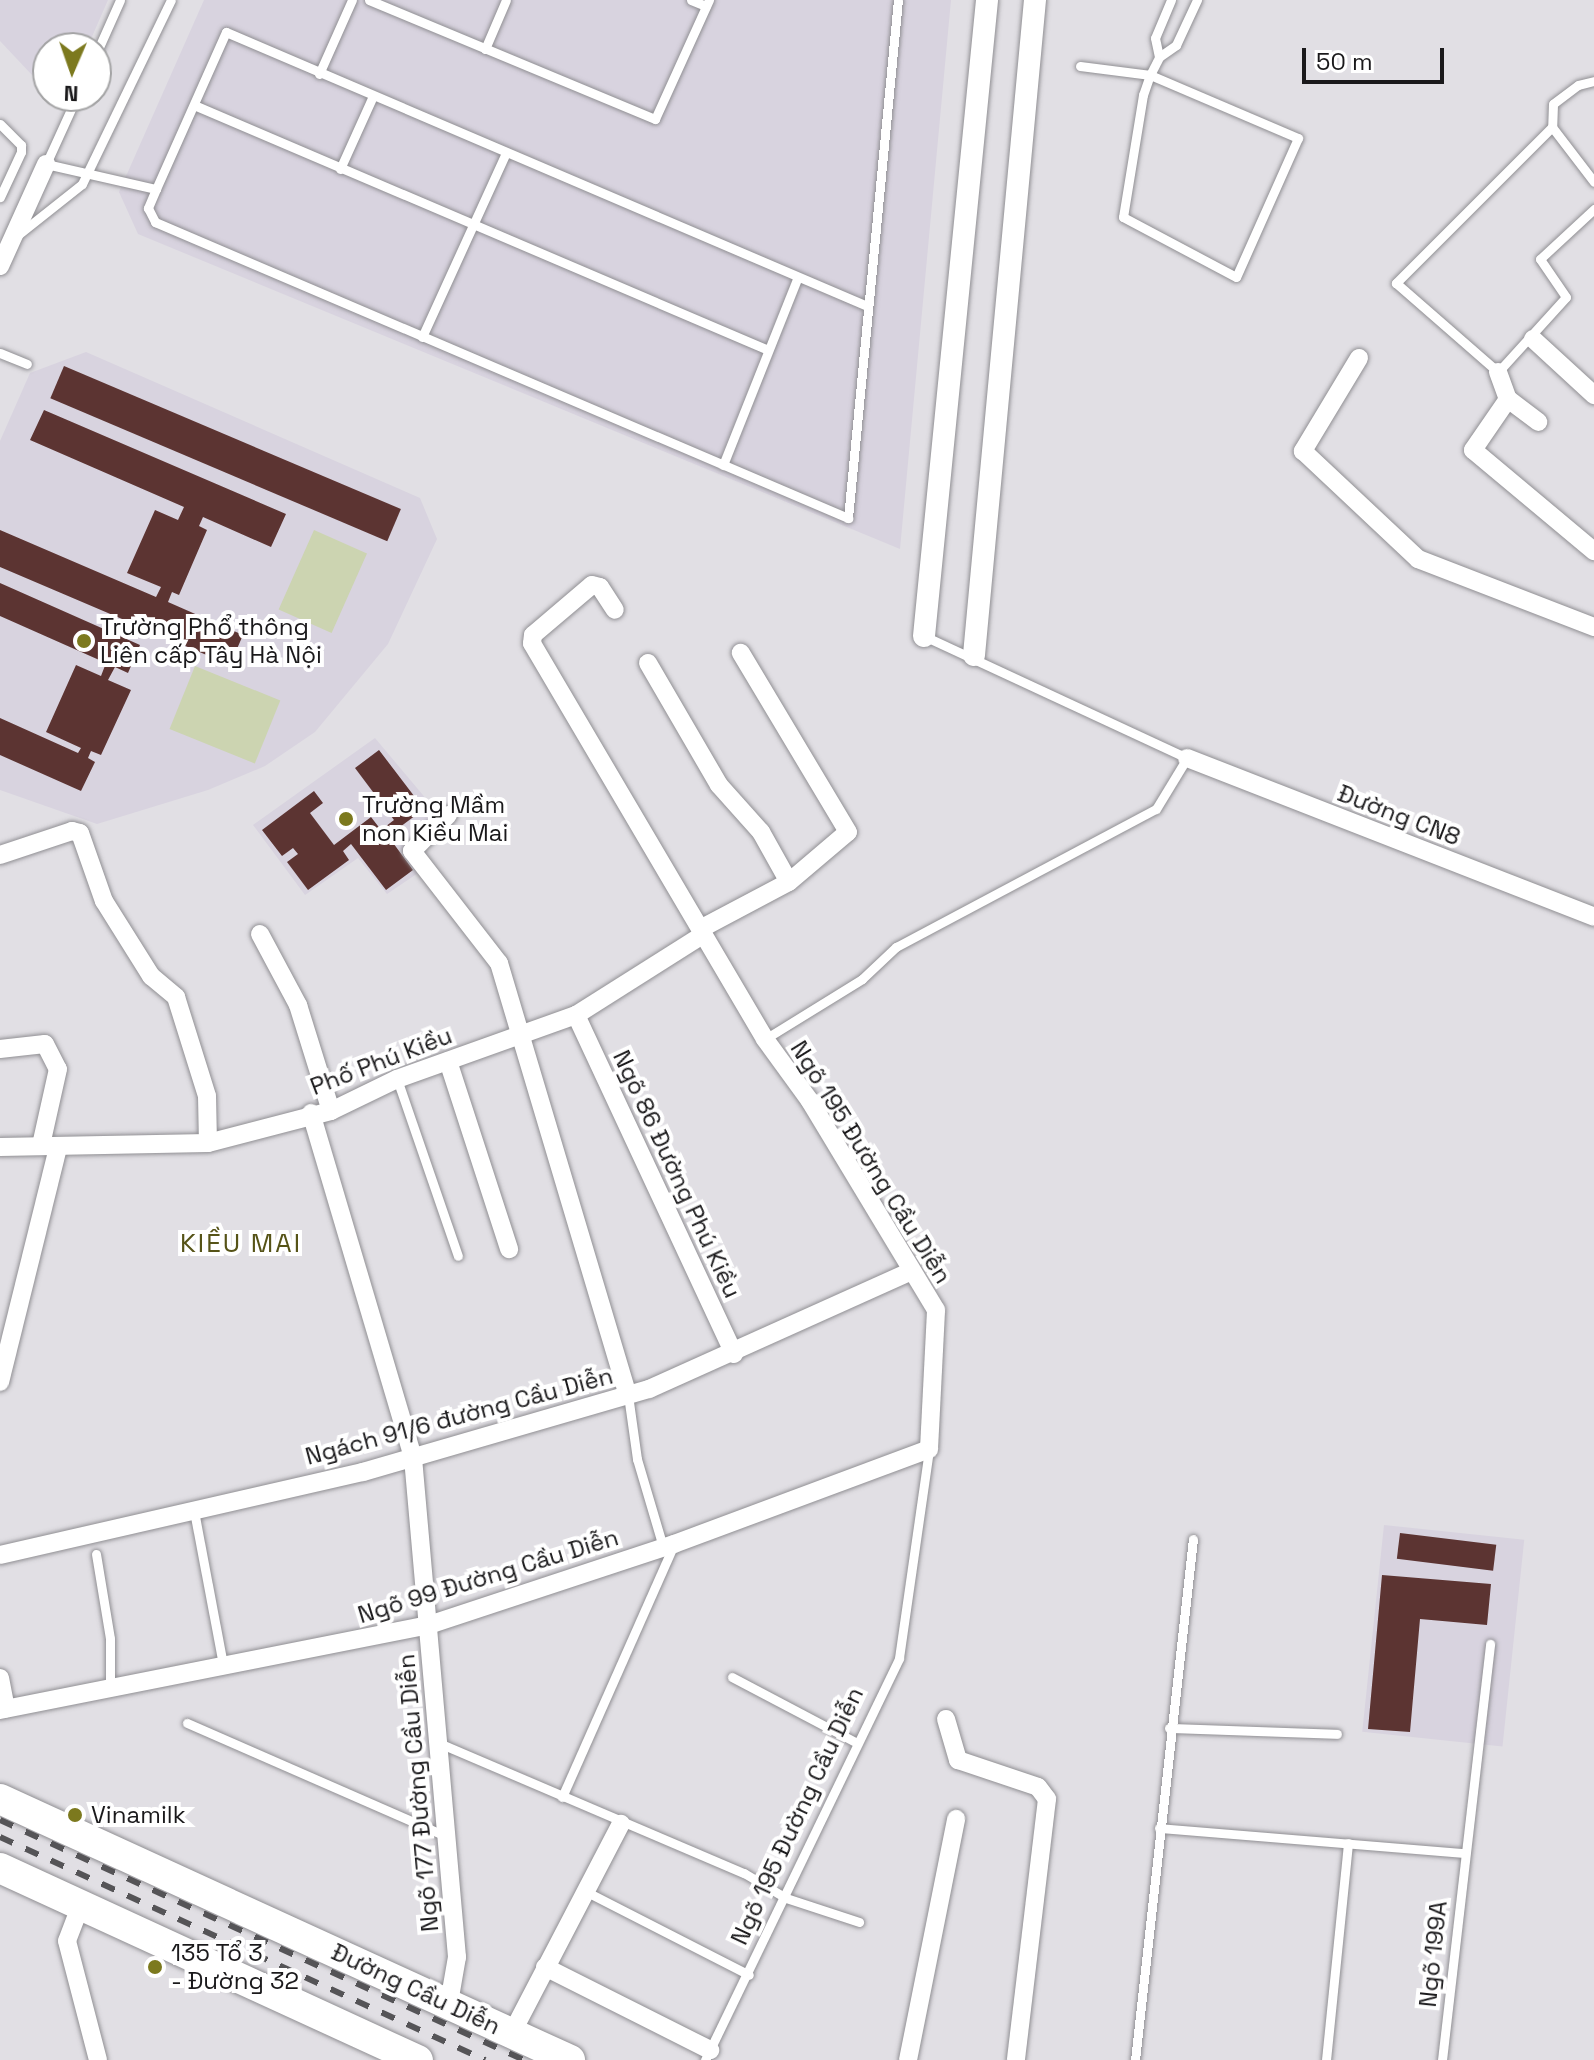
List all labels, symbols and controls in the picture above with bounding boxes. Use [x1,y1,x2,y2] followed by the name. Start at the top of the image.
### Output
[32,32,112,112] north arrow
[1306,32,1448,82] scale bar
[1316,46,1373,77] text: 50 m
[63,80,79,108] text: N
[100,613,323,669] place label: Trường Phổ thông Liên cấp Tây Hà Nội
[75,632,93,650] marker: Trường Phổ thông Liên cấp Tây Hà Nội
[1334,778,1464,852] street label: Đường CN8
[362,791,508,847] place label: Trường Mầm non Kiều Mai
[337,810,355,828] marker: Trường Mầm non Kiều Mai
[306,1021,456,1101] street label: Phố Phú Kiều
[784,1035,958,1289] street label: Ngõ 195 Đường Cầu Diễn
[607,1046,747,1302] street label: Ngõ 86 Đường Phú Kiều
[180,1228,302,1260] district label: KIỀU MAI
[302,1361,616,1471] street label: Ngách 91/6 đường Cầu Diễn
[354,1523,622,1629] street label: Ngõ 99 Đường Cầu Diễn
[392,1653,444,1933] street label: Ngõ 177 Đường Cầu Diễn
[725,1683,869,1949] street label: Ngõ 195 Đường Cầu Diễn
[91,1801,186,1829] place label: Vinamilk
[66,1806,84,1824] marker: Vinamilk
[1413,1899,1453,2009] street label: Ngõ 199A
[327,1937,505,2041] street label: Đường Cầu Diễn
[171,1939,300,1995] place label: 135 Tổ 3 - Đường 32
[146,1958,164,1976] marker: 135 Tổ 3 - Đường 32

